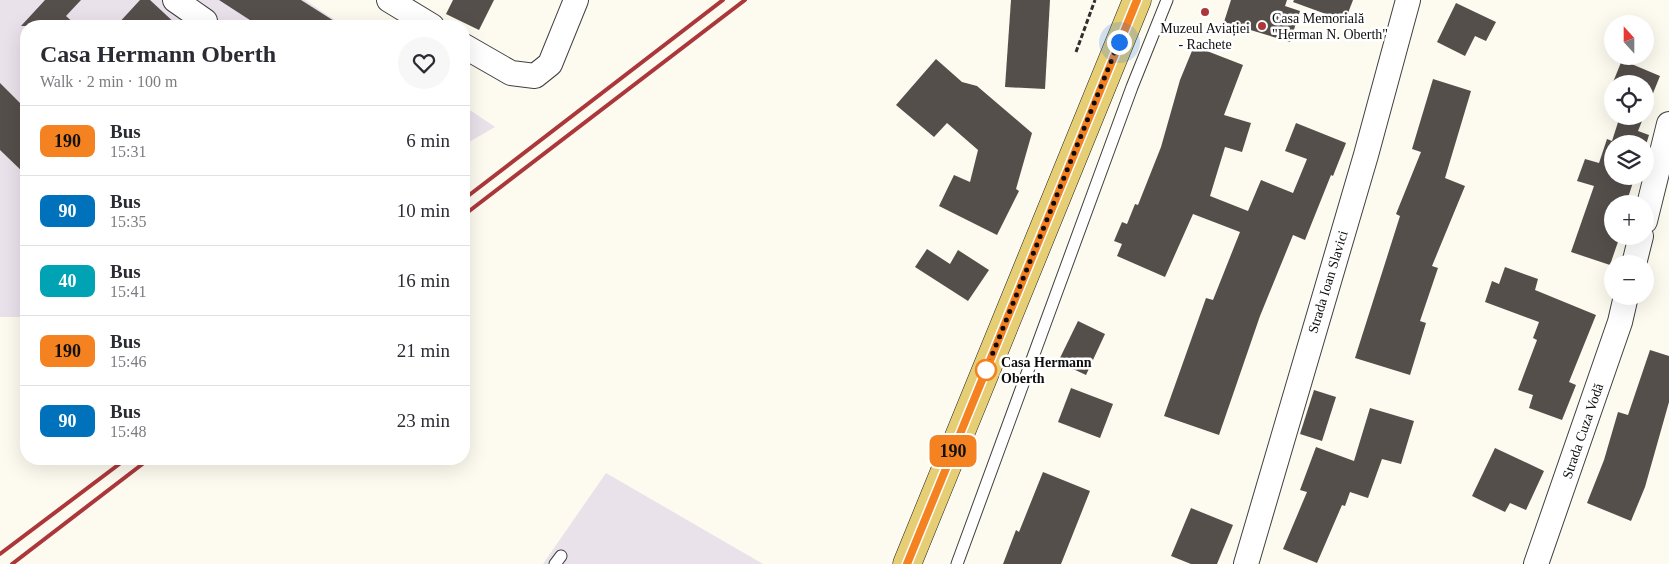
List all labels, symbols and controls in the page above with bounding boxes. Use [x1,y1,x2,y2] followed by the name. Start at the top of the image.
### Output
[1199,6,1211,18] marker: Muzeul Aviației - Rachete
[1272,11,1388,42] place label: Casa Memorială "Herman N. Oberth"
[1604,15,1654,65] north arrow
[1604,15,1654,305] map controls
[1256,20,1268,32] marker: Casa Memorială "Herman N. Oberth"
[1160,21,1250,52] place label: Muzeul Aviației - Rachete
[1107,30,1132,55] your location
[398,37,450,89] button: heart
[40,41,276,67] text: Casa Hermann Oberth
[40,73,177,90] text: Walk · 2 min · 100 m
[1604,75,1654,125] button: locate
[110,121,141,142] text: Bus
[406,130,450,151] text: 6 min
[54,131,81,151] text: 190
[1604,135,1654,185] button: layers
[110,143,146,160] text: 15:31
[110,191,141,212] text: Bus
[1604,195,1654,245] button: +
[397,200,450,221] text: 10 min
[59,201,77,221] text: 90
[110,213,146,230] text: 15:35
[1305,229,1351,335] street label: Strada Ioan Slavici
[1604,255,1654,305] button: −
[110,261,141,282] text: Bus
[397,270,450,291] text: 16 min
[59,271,77,291] text: 40
[110,283,146,300] text: 15:41
[110,331,141,352] text: Bus
[397,340,450,361] text: 21 min
[54,341,81,361] text: 190
[110,353,146,370] text: 15:46
[1001,355,1092,386] place label: Casa Hermann Oberth
[975,359,997,381] marker: Casa Hermann Oberth
[1560,381,1607,481] street label: Strada Cuza Vodă
[110,401,141,422] text: Bus
[397,410,450,431] text: 23 min
[59,411,77,431] text: 90
[110,423,146,440] text: 15:48
[924,435,982,467] line badge: 190
[940,441,967,461] text: 190

